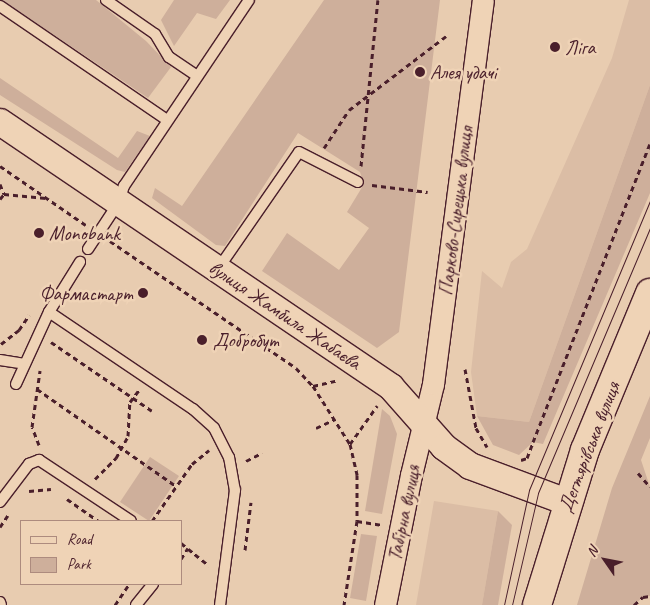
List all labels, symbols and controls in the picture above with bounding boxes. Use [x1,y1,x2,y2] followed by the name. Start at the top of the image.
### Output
[565,35,595,59] place label: Ліга
[549,41,561,53] marker: Ліга
[430,60,497,84] place label: Алея удачі
[414,66,426,78] marker: Алея удачі
[434,125,478,297] street label: Парково-Сирецька вулиця
[49,221,120,245] place label: Monobank
[33,227,45,239] marker: Monobank
[204,255,366,375] street label: вулиця Жамбила Жабаєва
[39,281,133,305] place label: Фармастарт
[137,287,149,299] marker: Фармастарт
[213,328,278,352] place label: Добробут
[195,333,209,347] marker: Добробут
[553,378,625,516] street label: Дегтярівська вулиця
[382,463,426,563] street label: Табірна вулиця
[20,520,182,585] legend
[67,530,92,549] text: Road
[580,535,630,585] north arrow
[583,543,601,560] text: N
[67,555,91,574] text: Park

